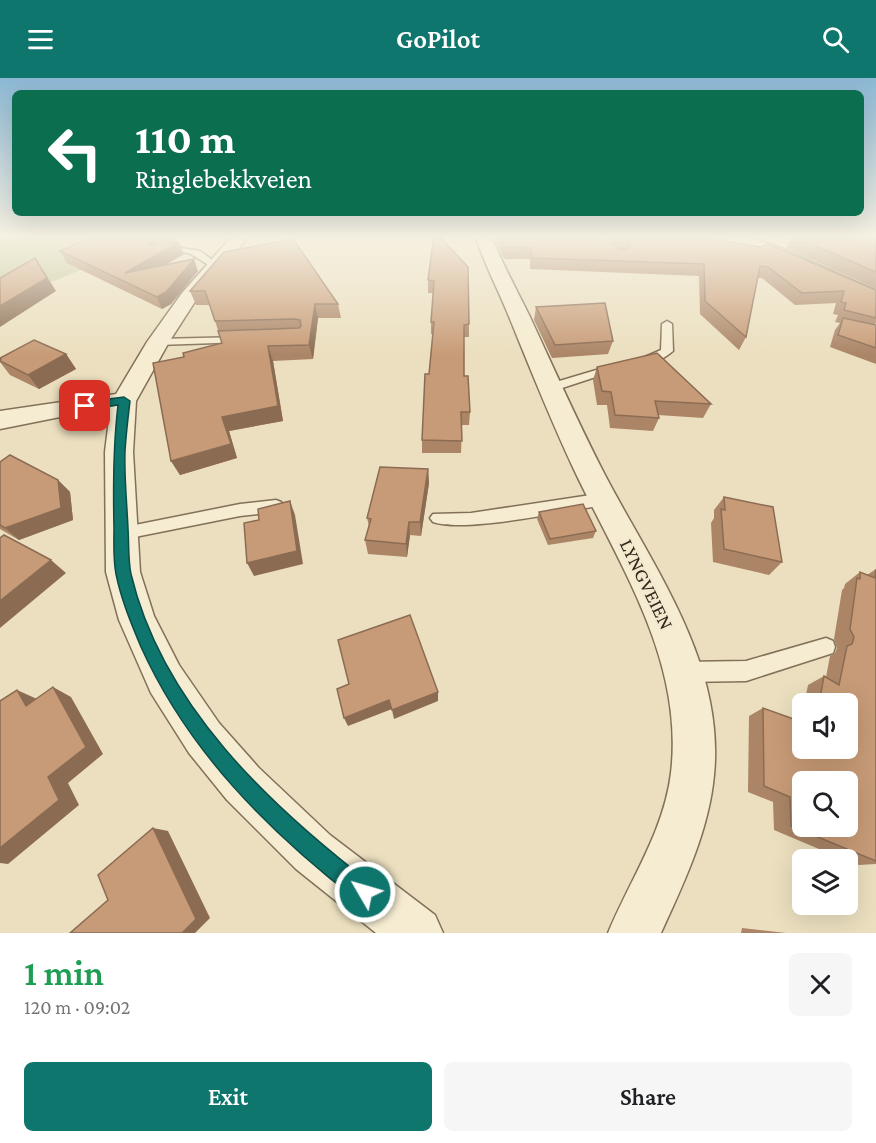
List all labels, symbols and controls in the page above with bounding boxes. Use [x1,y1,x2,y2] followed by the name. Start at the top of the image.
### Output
[24,23,57,56] icon: menu
[819,23,852,56] icon: search
[396,24,480,54] text: GoPilot
[36,114,114,192] icon: left
[135,115,236,162] text: 110 m
[135,164,312,194] text: Ringlebekkveien
[59,380,110,431] pin
[68,389,101,422] icon: arrive
[616,535,678,633] street label: LYNGVEIEN
[792,693,858,915] map controls
[792,693,858,759] button: sound
[792,771,858,837] button: search
[792,849,858,915] button: layers
[333,860,397,924] position arrow
[24,953,104,993] text: 1 min
[789,953,852,1016] button: close
[24,996,130,1018] text: 120 m · 09:02
[24,1062,432,1131] button: Exit
[444,1062,852,1131] button: Share

